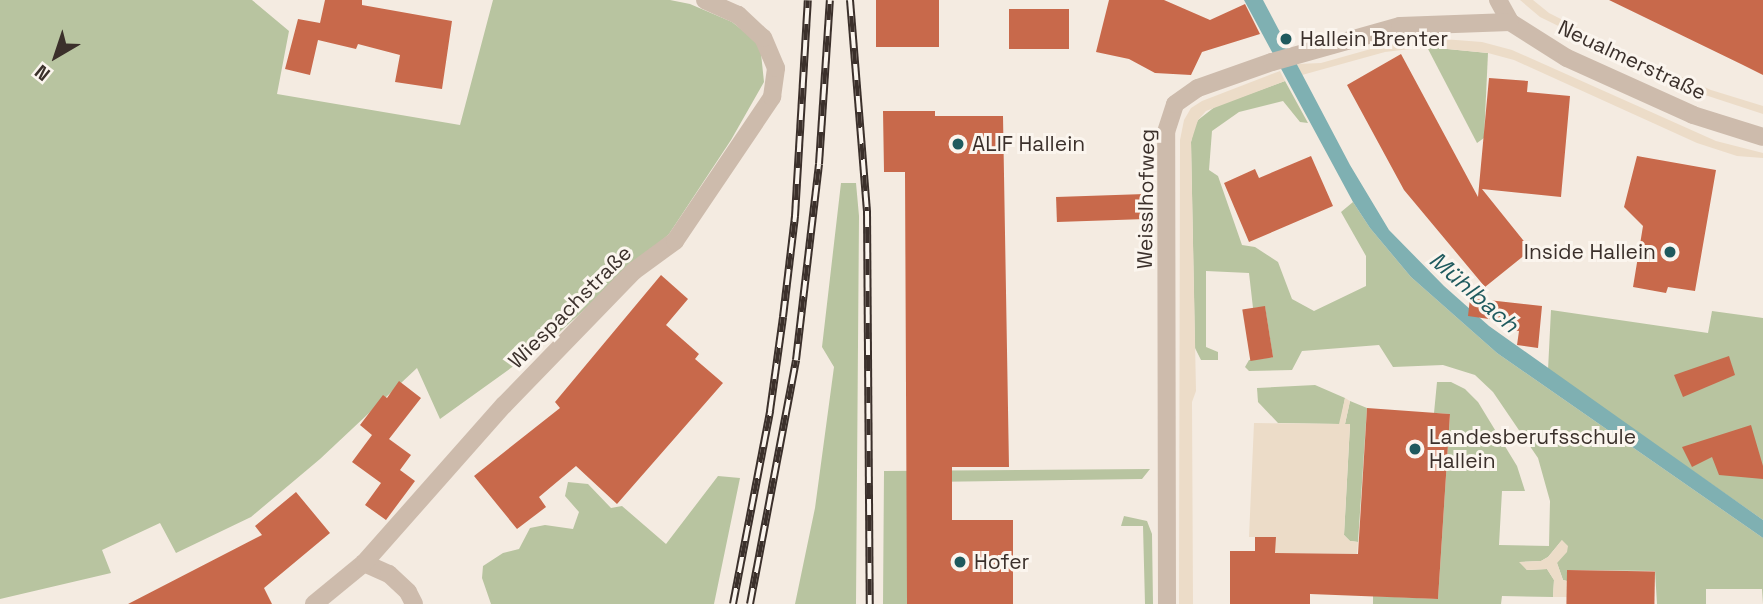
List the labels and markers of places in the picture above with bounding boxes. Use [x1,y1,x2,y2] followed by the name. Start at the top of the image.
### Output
[1300,26,1448,52] place label: Hallein Brenter
[1278,31,1294,47] marker: Hallein Brenter
[972,131,1085,157] place label: ALIF Hallein
[950,136,966,152] marker: ALIF Hallein
[1524,239,1656,265] place label: Inside Hallein
[1662,244,1678,260] marker: Inside Hallein
[1429,424,1636,474] place label: Landesberufsschule Hallein
[1407,441,1423,457] marker: Landesberufsschule Hallein
[974,549,1029,575] place label: Hofer
[952,554,968,570] marker: Hofer

